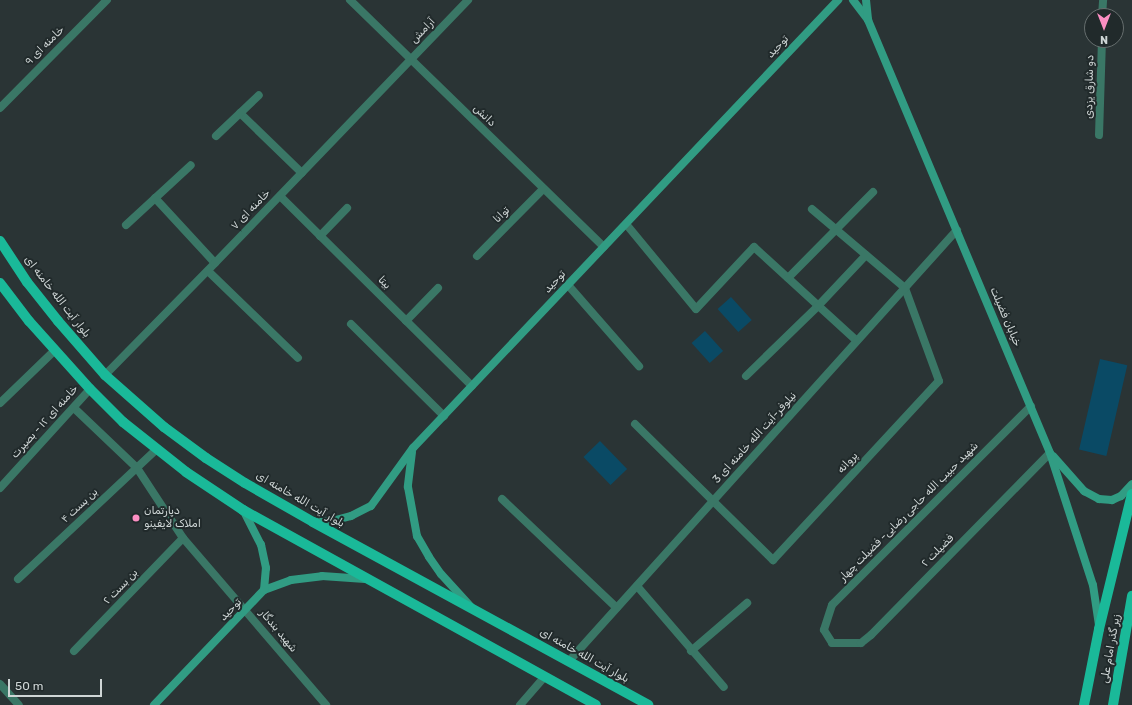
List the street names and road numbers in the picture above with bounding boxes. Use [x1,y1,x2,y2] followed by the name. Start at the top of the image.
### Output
[408,16,438,46] street label: آرامش
[23,24,67,68] street label: خامنه ای ۹
[764,33,792,61] street label: توحید
[1083,55,1097,119] street label: دو شارق یزدی
[470,102,498,130] street label: دانش
[229,187,273,233] street label: خامنه ای ۷
[491,204,513,226] street label: توانا
[21,254,93,340] street label: بلوار آیت الله خامنه ای
[541,268,569,296] street label: توحید
[375,274,393,292] street label: بیتا
[987,285,1023,349] street label: خیابان فضیلت
[9,383,81,461] street label: خامنه ای ۱۲ - بصیرت
[710,390,800,486] street label: نیلوفر-آیت الله خامنه ای 3
[837,440,981,584] street label: شهید حبیب الله حاجی رضایی- فضیلت چهار
[835,449,861,477] street label: پروانه
[253,469,347,531] street label: بلوار آیت الله خامنه ای
[59,486,101,526] street label: بن بست ۴
[919,532,957,570] street label: فضیلت ۲
[101,566,141,608] street label: بن بست ۲
[217,596,245,624] street label: توحید
[256,607,300,655] street label: شهید بندگار
[1098,613,1124,685] street label: زیر گذر امام علی
[537,626,631,686] street label: بلوار آیت الله خامنه ای

